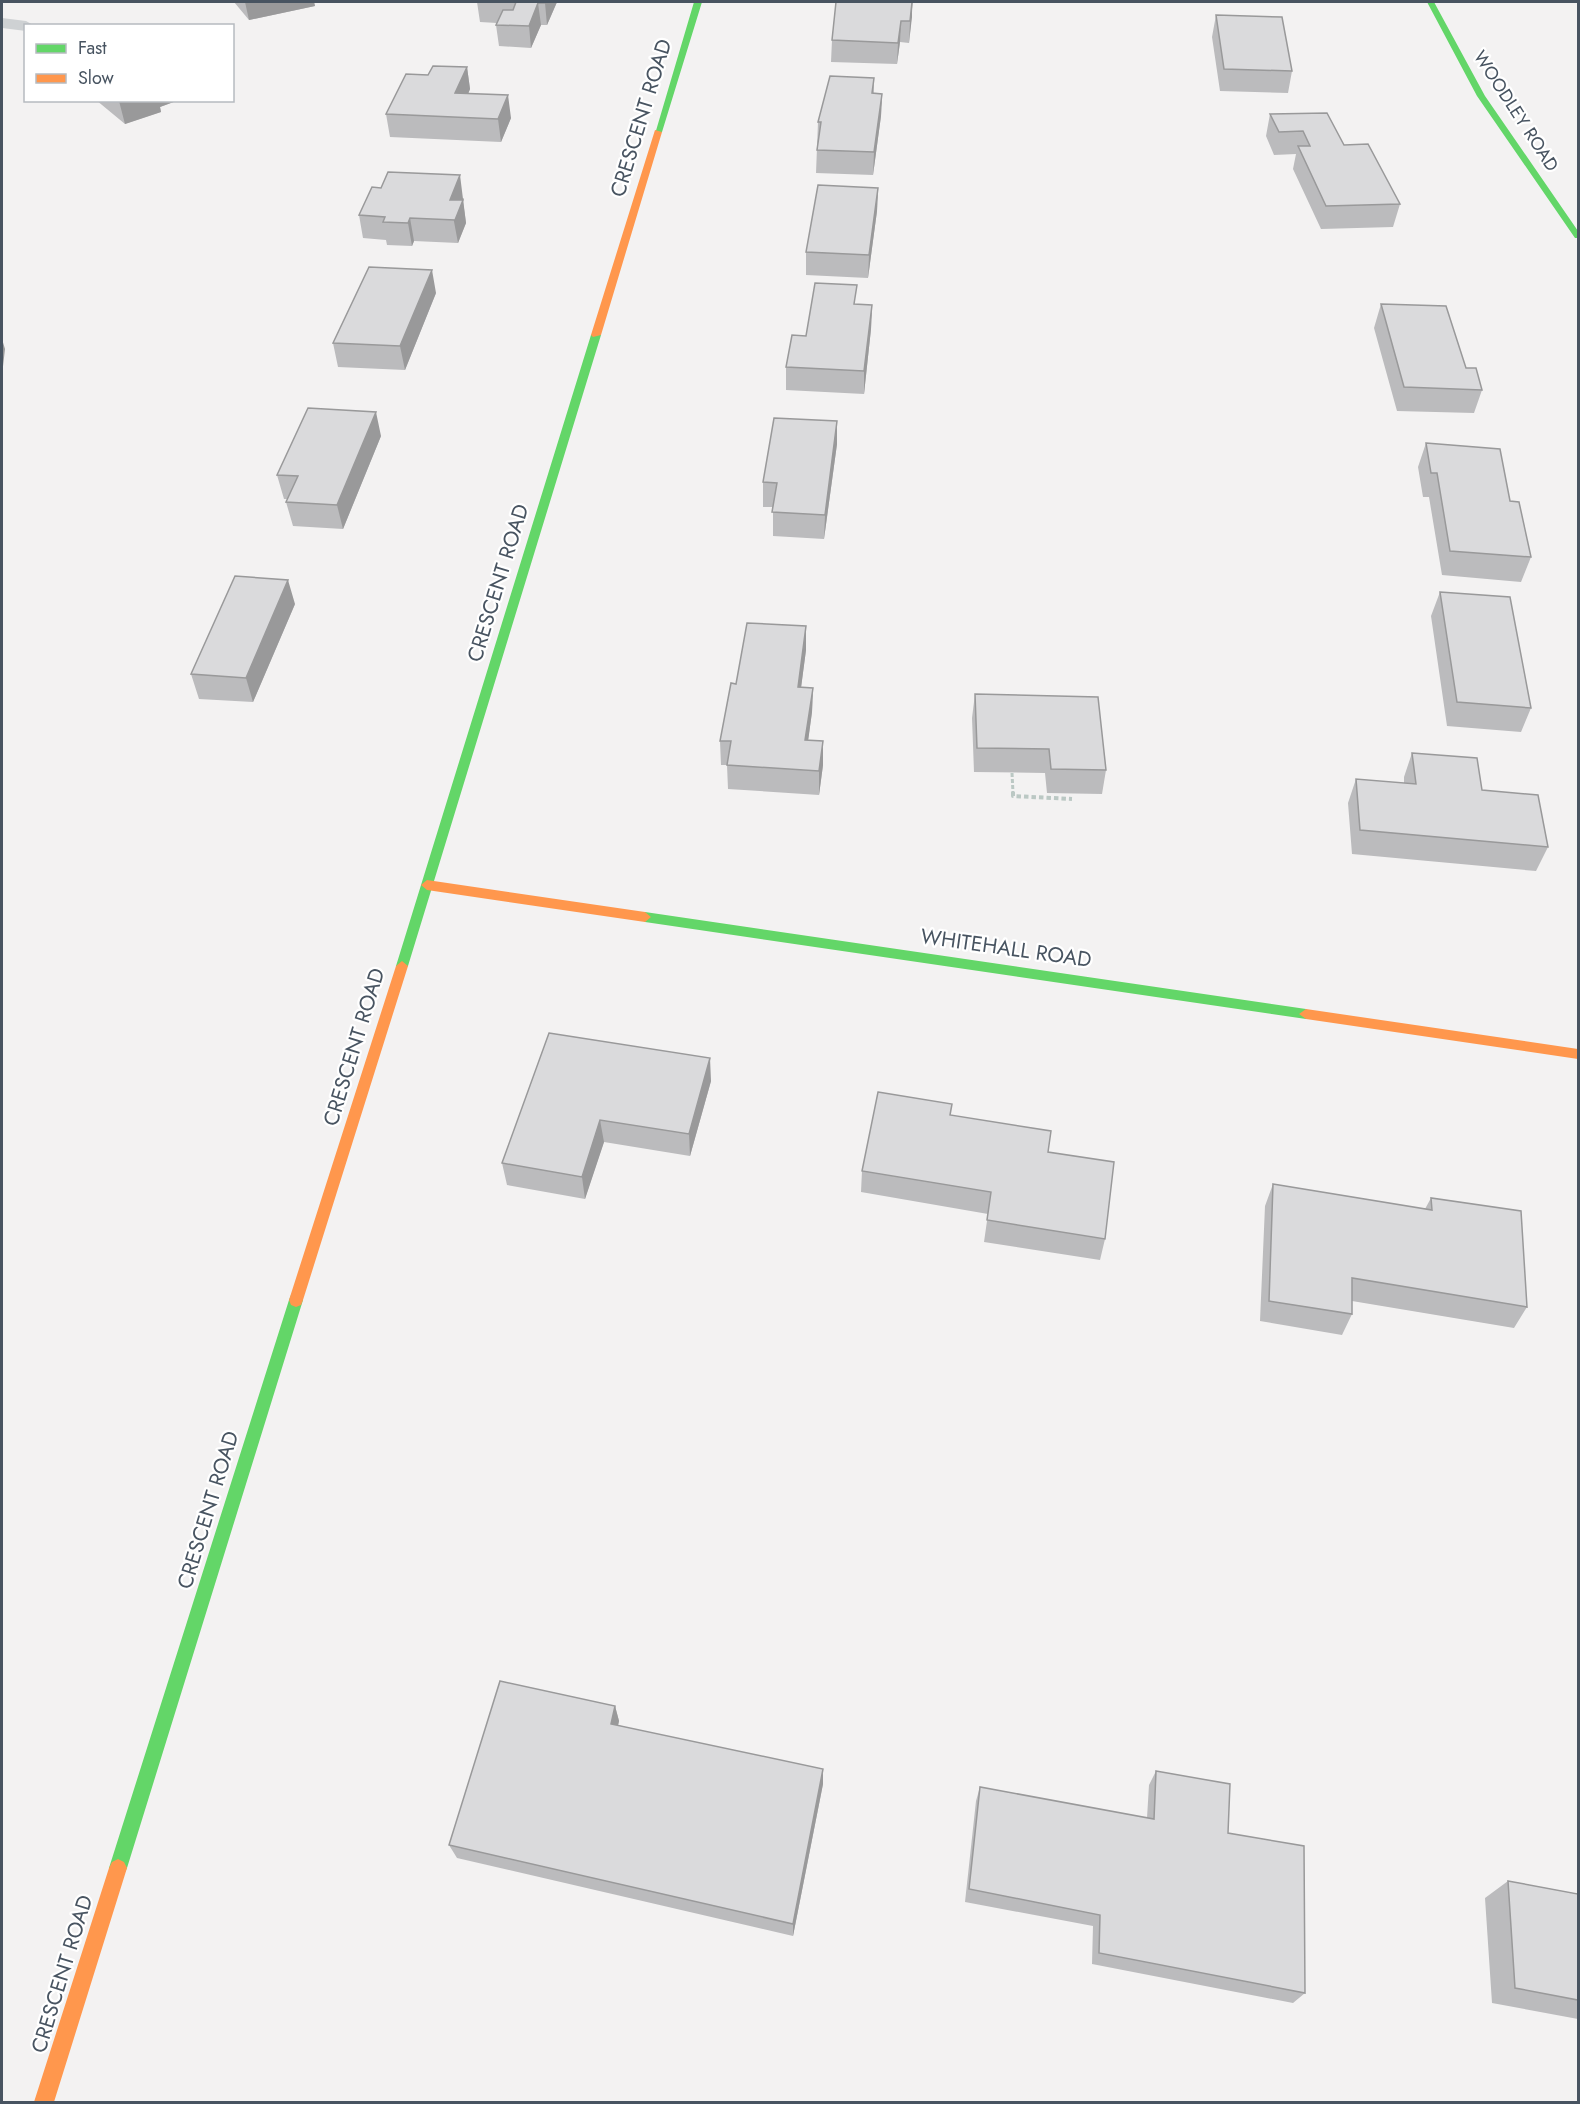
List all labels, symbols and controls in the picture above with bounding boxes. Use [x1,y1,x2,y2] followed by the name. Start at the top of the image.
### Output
[24,24,234,102] legend
[78,35,107,61] text: Fast
[603,36,679,200] street label: CRESCENT ROAD
[1467,45,1565,177] street label: WOODLEY ROAD
[78,65,115,91] text: Slow
[460,501,536,665] street label: CRESCENT ROAD
[919,921,1093,975] street label: WHITEHALL ROAD
[316,965,392,1129] street label: CRESCENT ROAD
[170,1428,246,1592] street label: CRESCENT ROAD
[24,1892,100,2056] street label: CRESCENT ROAD

